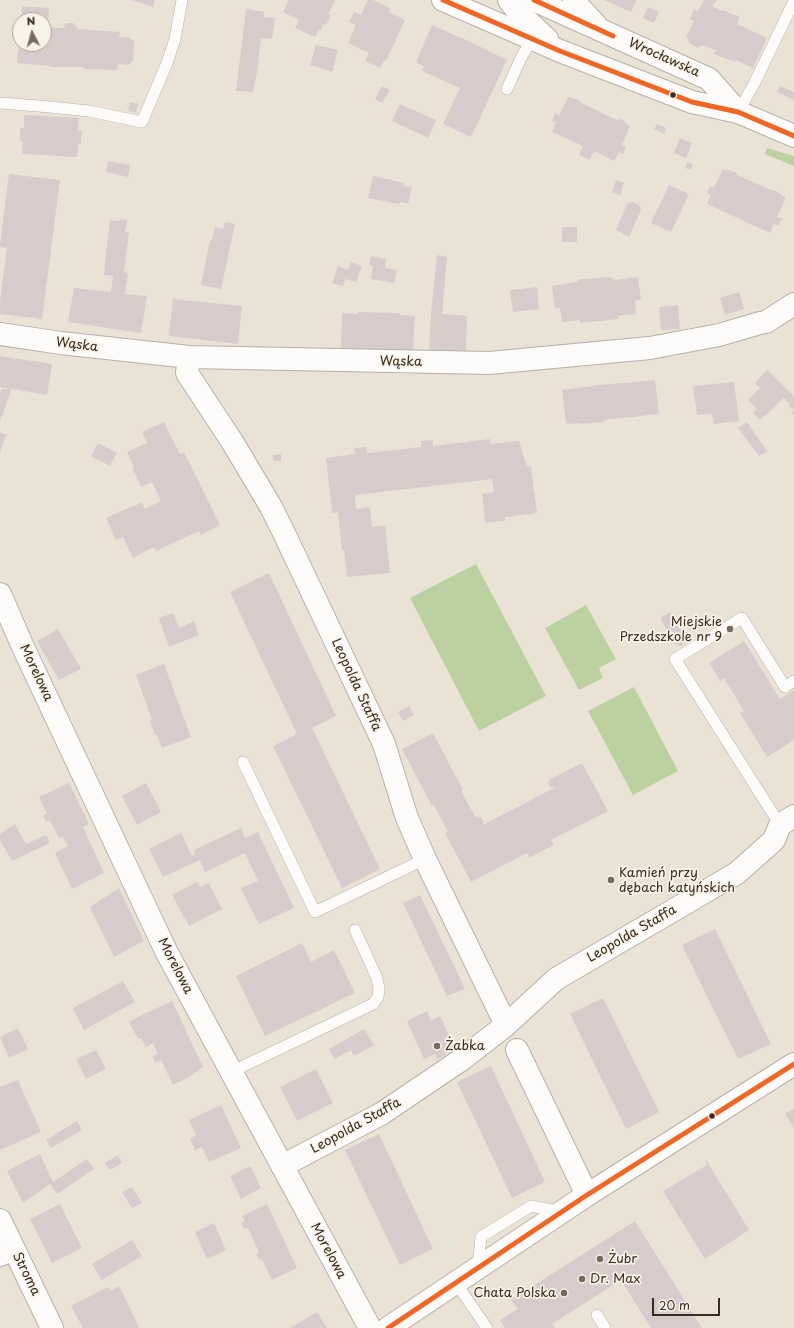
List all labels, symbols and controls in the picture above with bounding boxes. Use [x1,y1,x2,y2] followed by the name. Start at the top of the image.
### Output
[12,12,52,52] north arrow
[26,12,36,29] text: N
[626,35,702,81] street label: Wrocławska
[668,90,678,100] unlabelled marker
[55,335,99,355] street label: Wąska
[380,354,422,370] street label: Wąska
[620,614,722,645] place label: Miejskie Przedszkole nr 9
[725,624,735,634] marker: Miejskie Przedszkole nr 9
[328,636,384,734] street label: Leopolda Staffa
[16,642,56,704] street label: Morelowa
[619,865,735,896] place label: Kamień przy dębach katyńskich
[606,875,616,885] marker: Kamień przy dębach katyńskich
[585,902,679,966] street label: Leopolda Staffa
[154,935,196,997] street label: Morelowa
[445,1038,485,1054] place label: Żabka
[432,1041,442,1051] marker: Żabka
[308,1095,404,1157] street label: Leopolda Staffa
[707,1111,717,1121] unlabelled marker
[307,1220,349,1282] street label: Morelowa
[9,1250,43,1298] street label: Stroma
[608,1251,637,1267] place label: Żubr
[595,1254,605,1264] marker: Żubr
[590,1271,640,1287] place label: Dr. Max
[577,1274,587,1284] marker: Dr. Max
[473,1285,556,1301] place label: Chata Polska
[559,1288,569,1298] marker: Chata Polska
[654,1290,722,1316] scale bar
[659,1296,690,1314] text: 20 m

